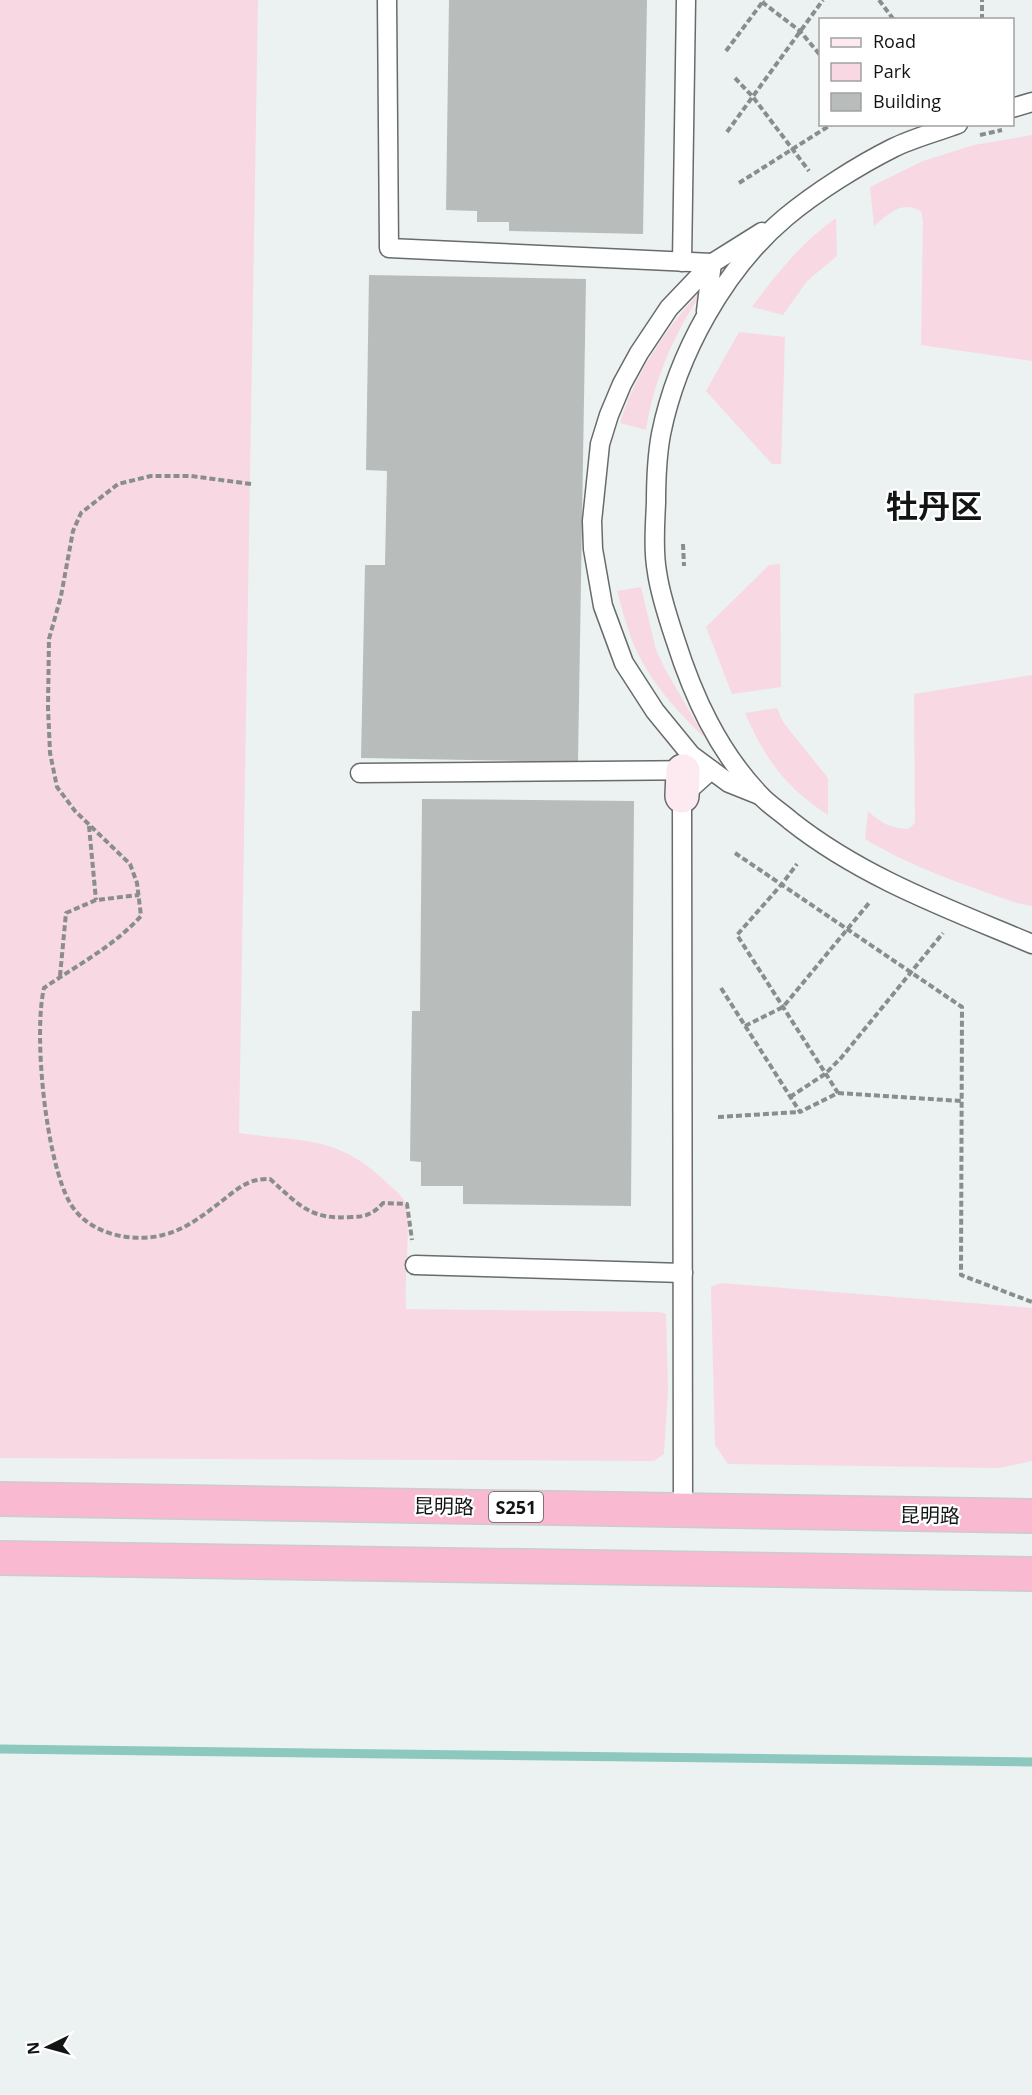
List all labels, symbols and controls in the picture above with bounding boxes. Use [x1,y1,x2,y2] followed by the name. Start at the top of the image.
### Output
[819,18,1014,126] legend
[873,29,916,53] text: Road
[873,59,911,83] text: Park
[873,89,941,113] text: Building
[886,484,982,527] district label: 牡丹区
[414,1492,474,1520] street label: 昆明路
[489,1492,543,1522] road number: S251
[900,1501,960,1529] street label: 昆明路
[18,2017,78,2077] north arrow
[22,2041,45,2056] text: N

